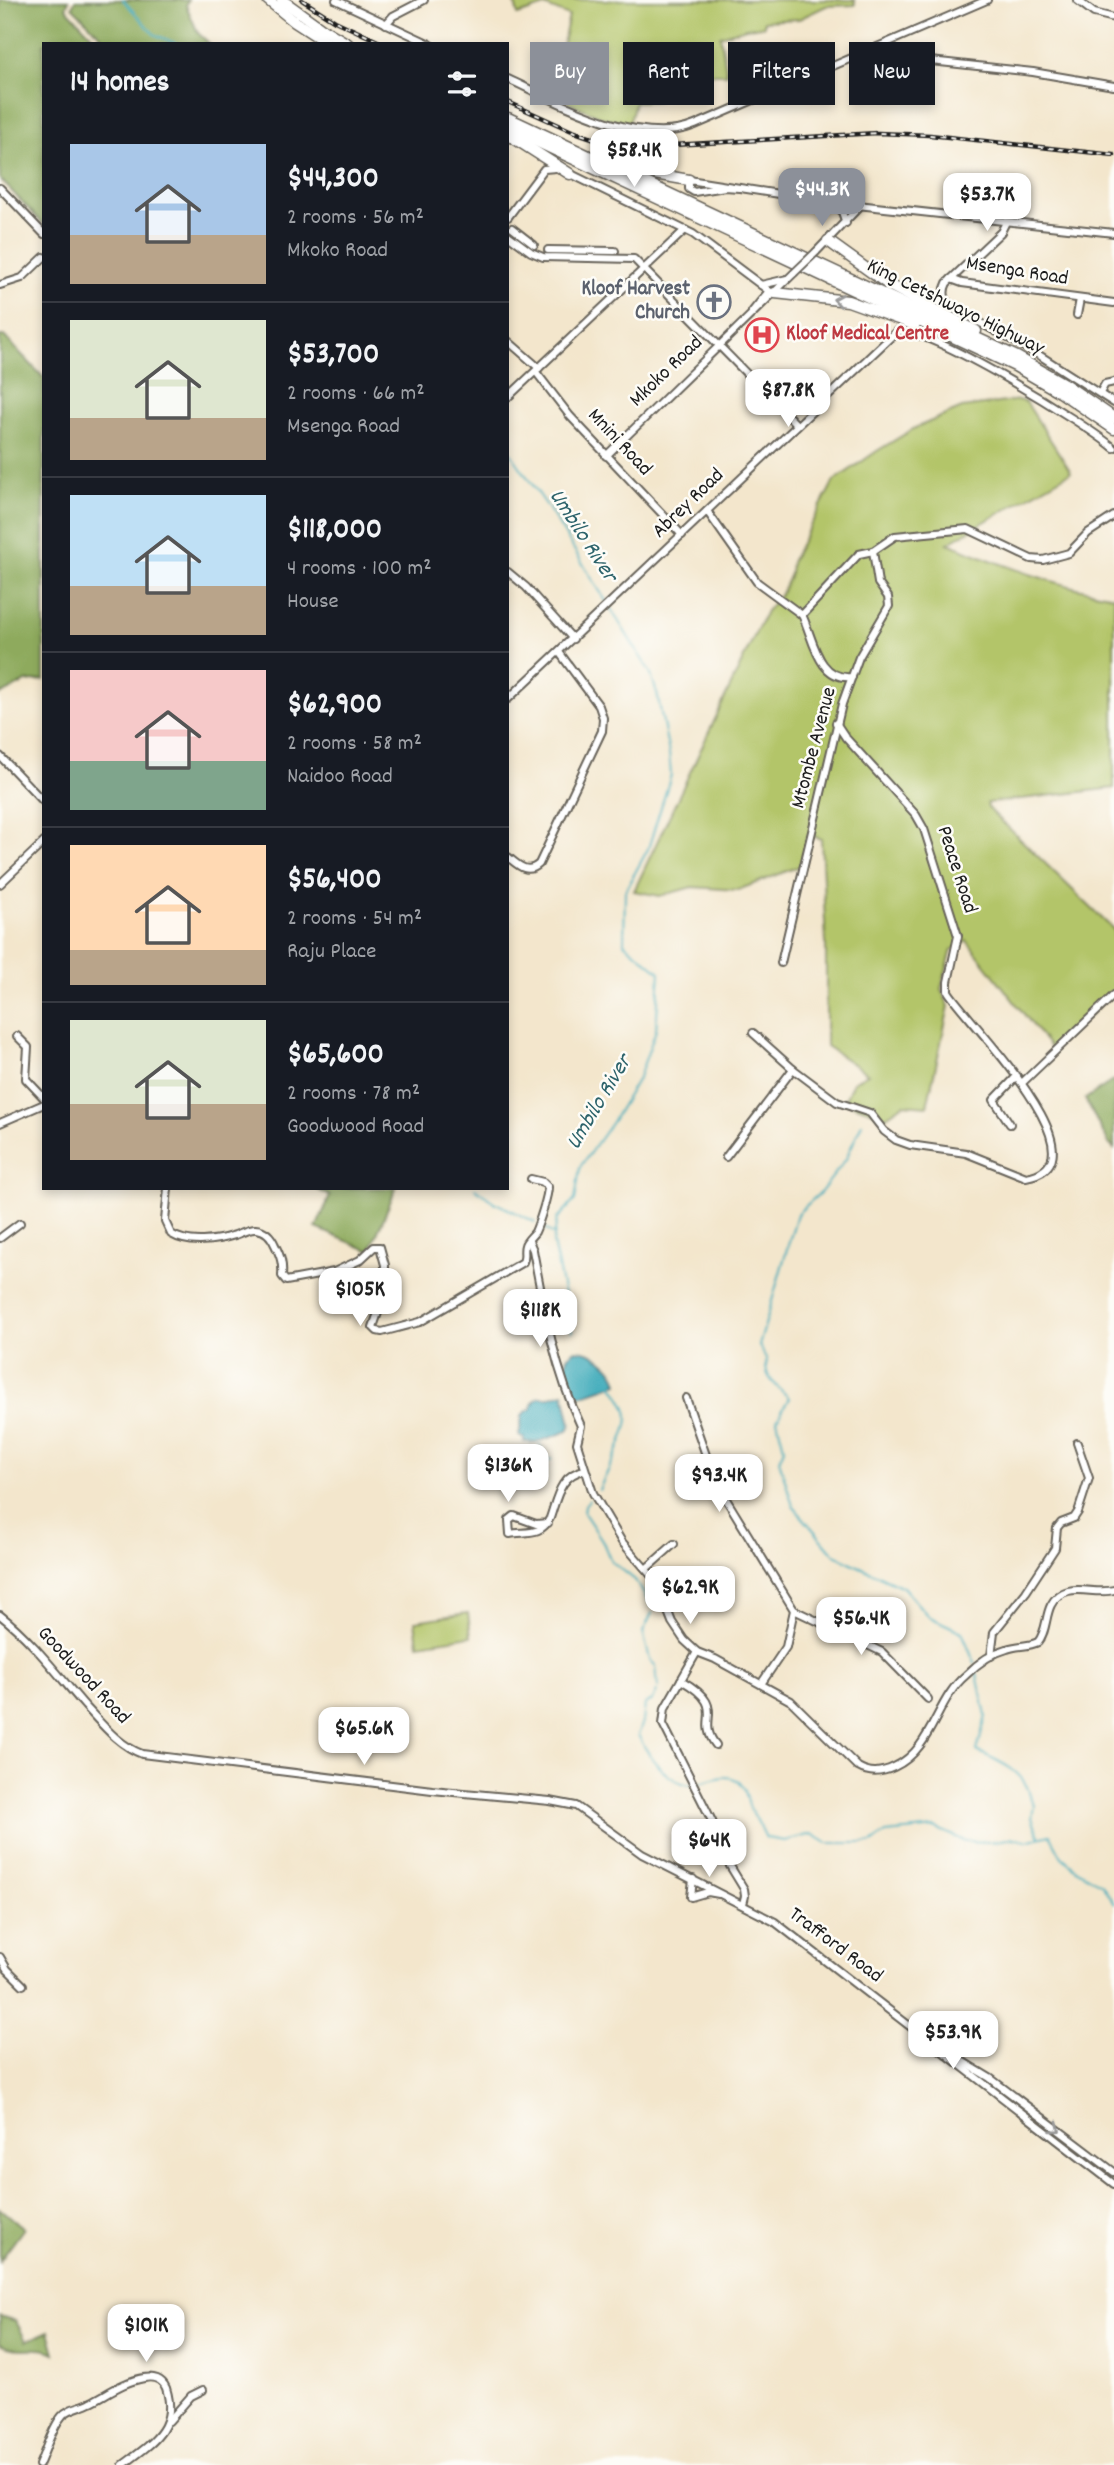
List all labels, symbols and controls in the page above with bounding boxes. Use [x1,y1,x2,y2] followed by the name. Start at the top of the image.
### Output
[530,42,609,105] chip: Buy
[623,42,714,105] chip: Rent
[728,42,835,105] chip: Filters
[849,42,935,105] chip: New
[70,63,169,106] text: 14 homes
[443,65,481,103] icon: filters
[577,130,691,189] pin: $58.4K
[606,135,662,168] text: $58.4K
[287,159,379,202] text: $44,300
[765,168,879,228] pin: $44.3K
[126,172,210,256] icon: home
[794,174,850,207] text: $44.3K
[930,174,1044,233] pin: $53.7K
[959,179,1015,212] text: $53.7K
[287,202,424,235] text: 2 rooms · 56 m²
[287,235,388,268] text: Mkoko Road
[964,249,1070,295] street label: Msenga Road
[861,252,1049,364] street label: King Cetshwayo Highway
[581,275,690,329] place label: Kloof Harvest Church
[695,283,733,321] church icon: Kloof Harvest Church
[832,293,844,308] one-way arrow
[743,316,781,354] hospital icon: Kloof Medical Centre
[786,320,949,350] place label: Kloof Medical Centre
[623,329,711,415] street label: Mkoko Road
[287,335,379,378] text: $53,700
[126,348,210,432] icon: home
[731,370,845,429] pin: $87.8K
[761,375,815,408] text: $87.8K
[287,378,425,411] text: 2 rooms · 66 m²
[580,402,658,484] street label: Mnini Road
[287,411,400,444] text: Msenga Road
[646,462,732,546] street label: Abrey Road
[539,483,626,591] water label: Umbilo River
[287,510,382,553] text: $118,000
[126,523,210,607] icon: home
[287,553,432,586] text: 4 rooms · 100 m²
[287,586,339,619] text: House
[784,684,846,812] street label: Mtombe Avenue
[287,685,382,728] text: $62,900
[126,698,210,782] icon: home
[287,728,422,761] text: 2 rooms · 58 m²
[287,761,393,794] text: Naidoo Road
[928,822,984,918] street label: Peace Road
[287,860,382,903] text: $56,400
[126,873,210,957] icon: home
[287,903,422,936] text: 2 rooms · 54 m²
[287,936,376,969] text: Raju Place
[287,1035,384,1078] text: $65,600
[559,1047,643,1157] water label: Umbilo River
[126,1048,210,1132] icon: home
[287,1078,420,1111] text: 2 rooms · 78 m²
[287,1111,424,1144] text: Goodwood Road
[311,1268,409,1328] pin: $105K
[335,1274,385,1307] text: $105K
[491,1290,589,1349] pin: $118K
[519,1295,561,1328] text: $118K
[459,1444,557,1504] pin: $136K
[484,1450,532,1483] text: $136K
[662,1454,776,1514] pin: $93.4K
[691,1460,747,1493] text: $93.4K
[633,1566,747,1626] pin: $62.9K
[661,1572,719,1605] text: $62.9K
[804,1598,918,1657] pin: $56.4K
[832,1603,890,1636] text: $56.4K
[29,1620,137,1732] street label: Goodwood Road
[307,1708,421,1767] pin: $65.6K
[334,1713,394,1746] text: $65.6K
[668,1820,750,1879] pin: $64K
[687,1825,731,1858] text: $64K
[782,1901,888,1991] street label: Trafford Road
[896,2011,1010,2071] pin: $53.9K
[924,2017,982,2050] text: $53.9K
[1048,2120,1061,2132] one-way arrow
[97,2304,195,2364] pin: $101K
[124,2310,168,2343] text: $101K

